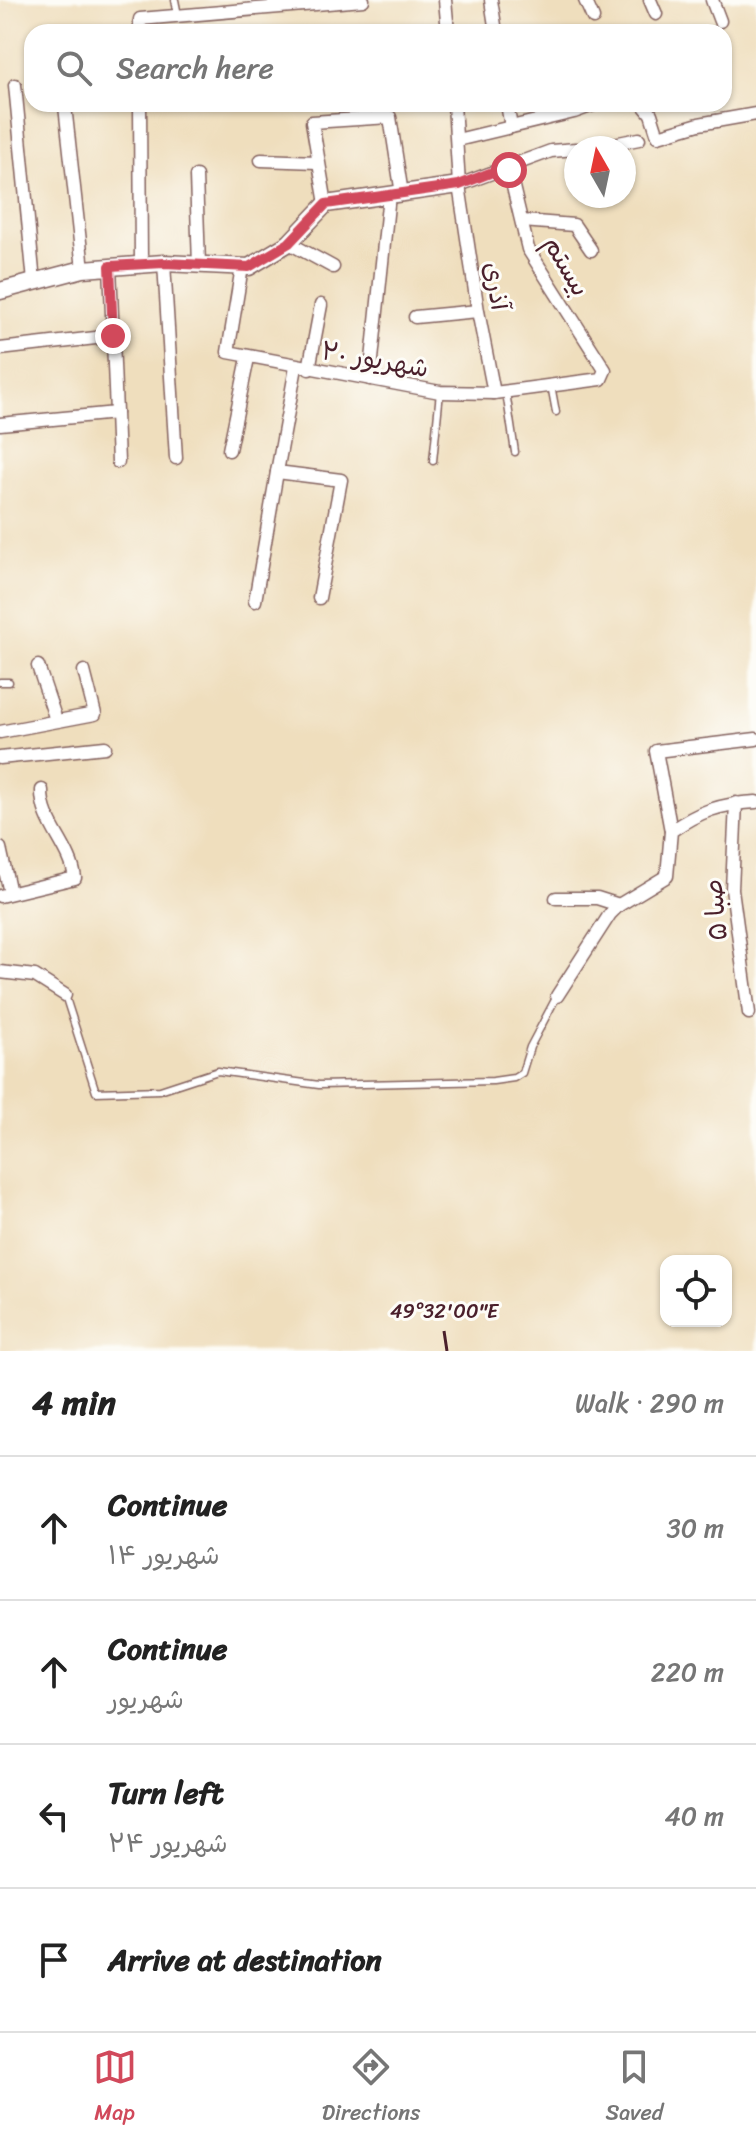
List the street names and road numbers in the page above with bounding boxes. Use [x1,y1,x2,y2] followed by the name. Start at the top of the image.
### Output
[531,227,603,305] street label: بیستم
[470,258,524,315] street label: آذری
[318,327,432,391] street label: شهریور ۲۰
[689,877,741,943] street label: صبا ۵

